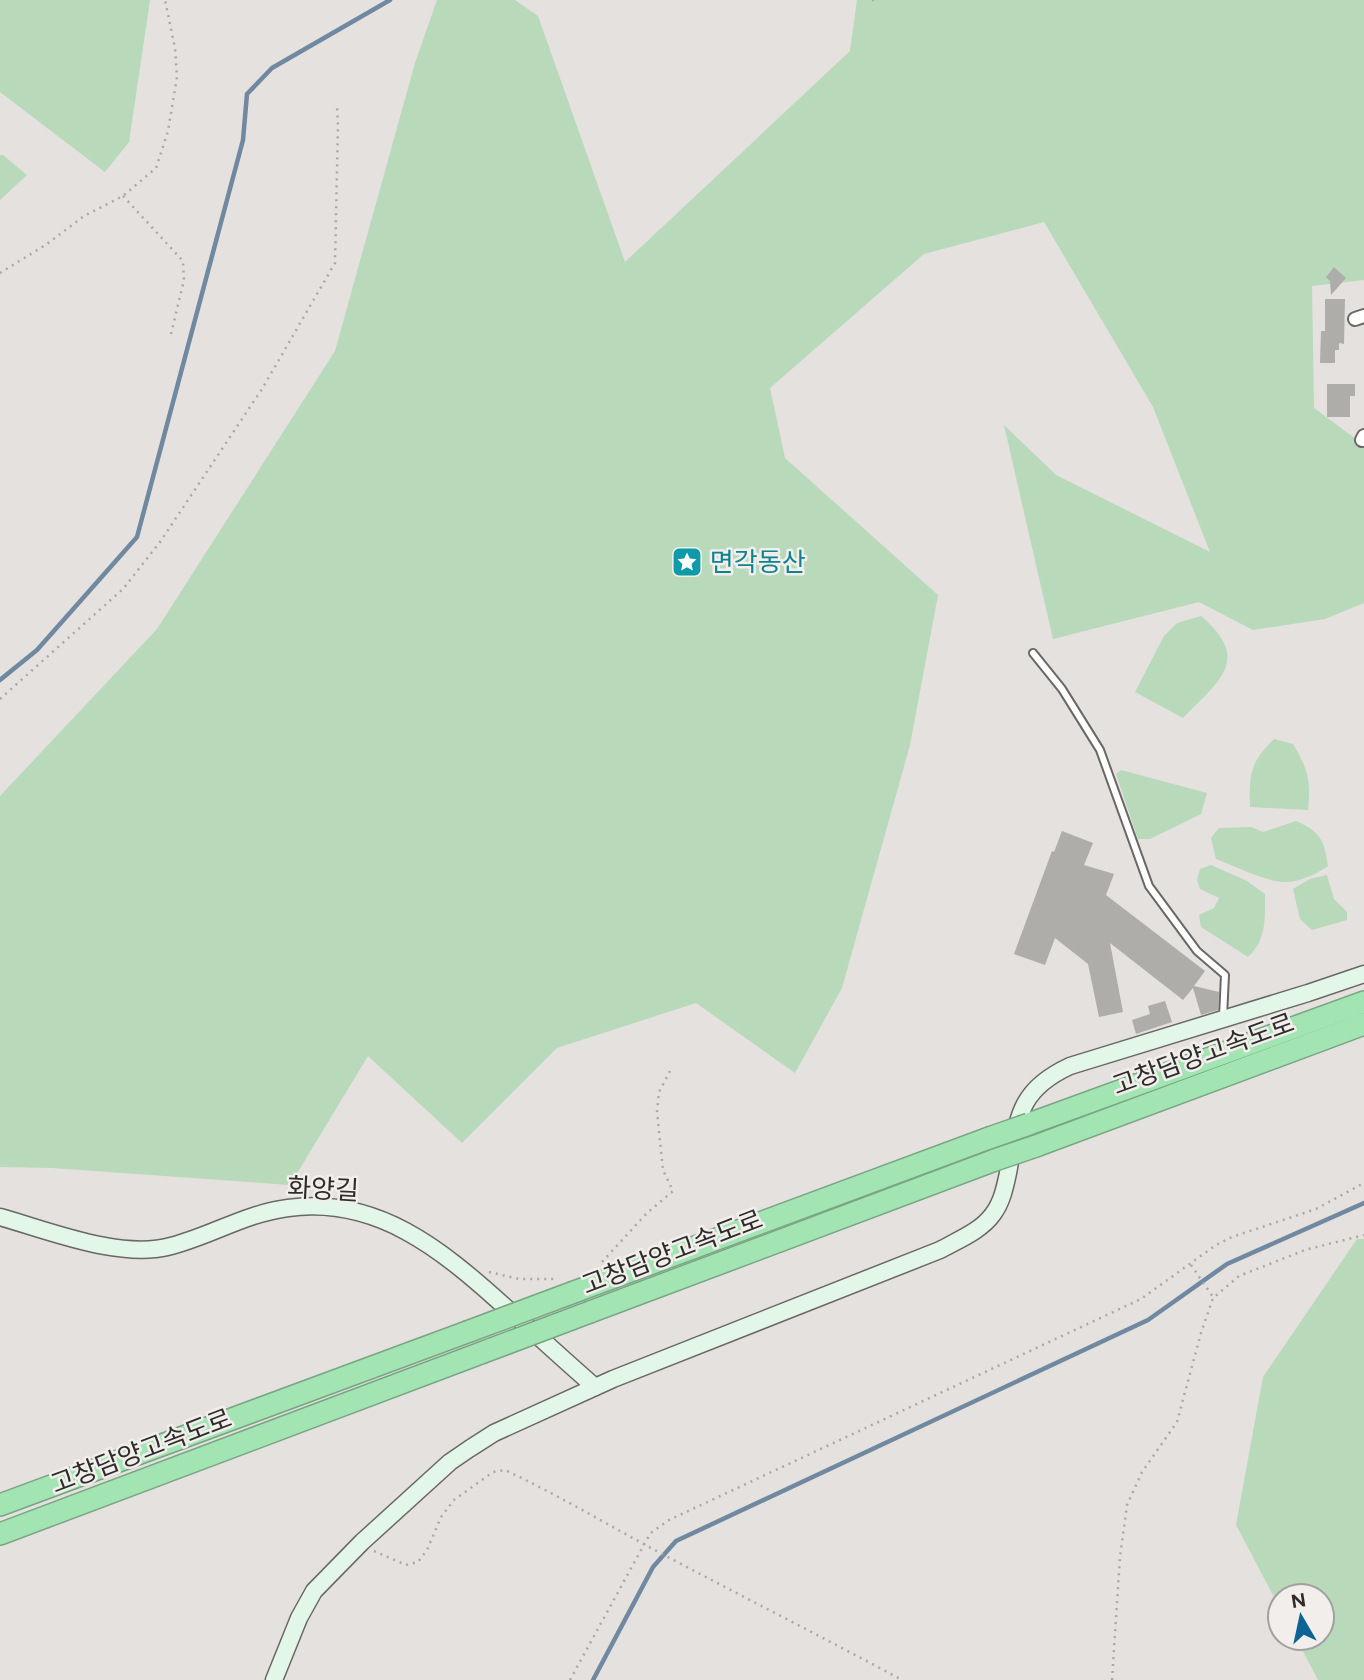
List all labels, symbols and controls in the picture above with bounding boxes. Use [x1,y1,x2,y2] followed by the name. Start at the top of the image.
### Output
[670,545,704,579] place icon: 면각동산
[710,546,806,578] place label: 면각동산
[1108,1006,1298,1102] street label: 고창담양고속도로
[286,1171,360,1207] street label: 화양길
[577,1203,767,1301] street label: 고창담양고속도로
[46,1402,236,1500] street label: 고창담양고속도로
[1266,1582,1336,1652] north arrow
[1289,1588,1307,1613] text: N

